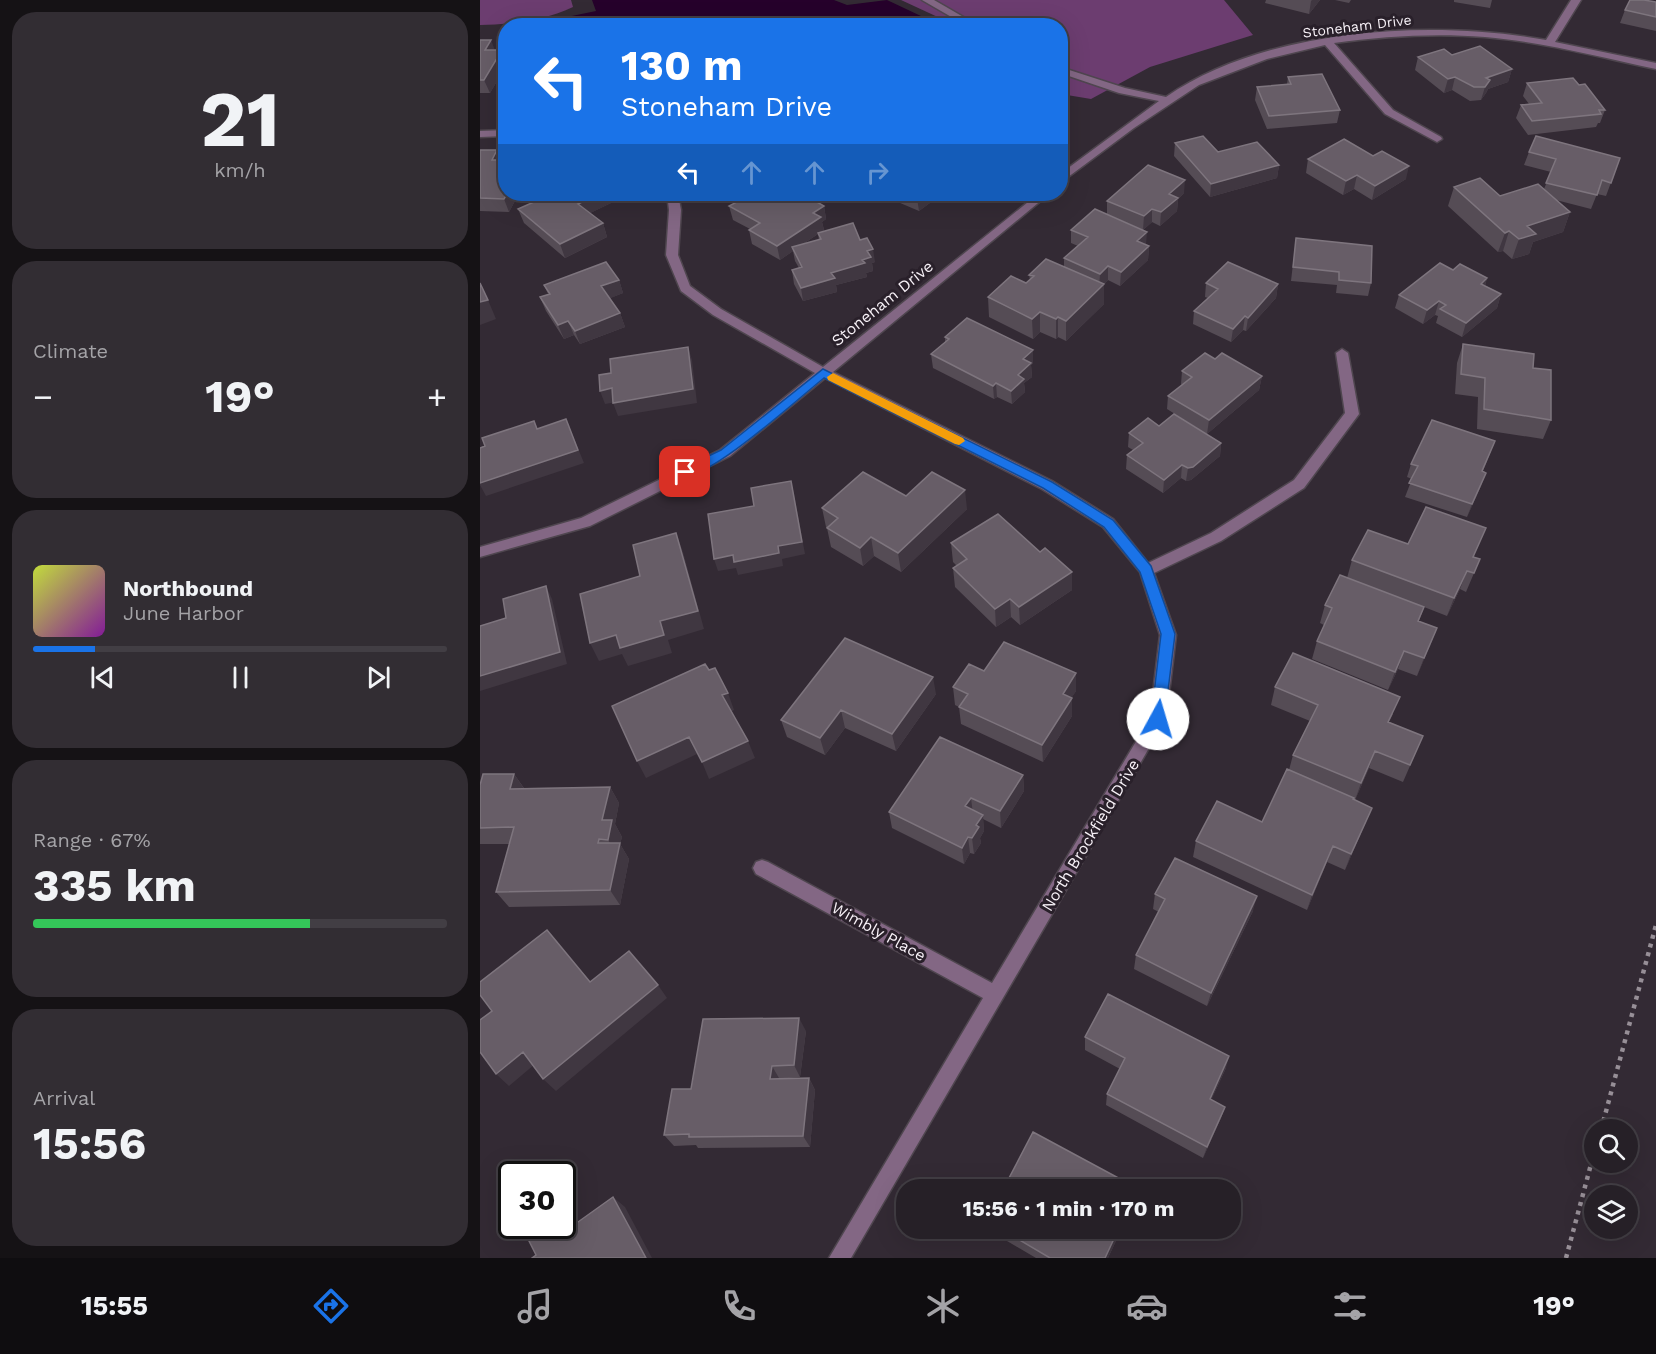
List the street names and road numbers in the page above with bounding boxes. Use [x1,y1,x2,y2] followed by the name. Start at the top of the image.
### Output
[1302,11,1412,41] street label: Stoneham Drive
[828,257,937,350] street label: Stoneham Drive
[1038,756,1143,915] street label: North Brockfield Drive
[828,898,929,965] street label: Wimbly Place

